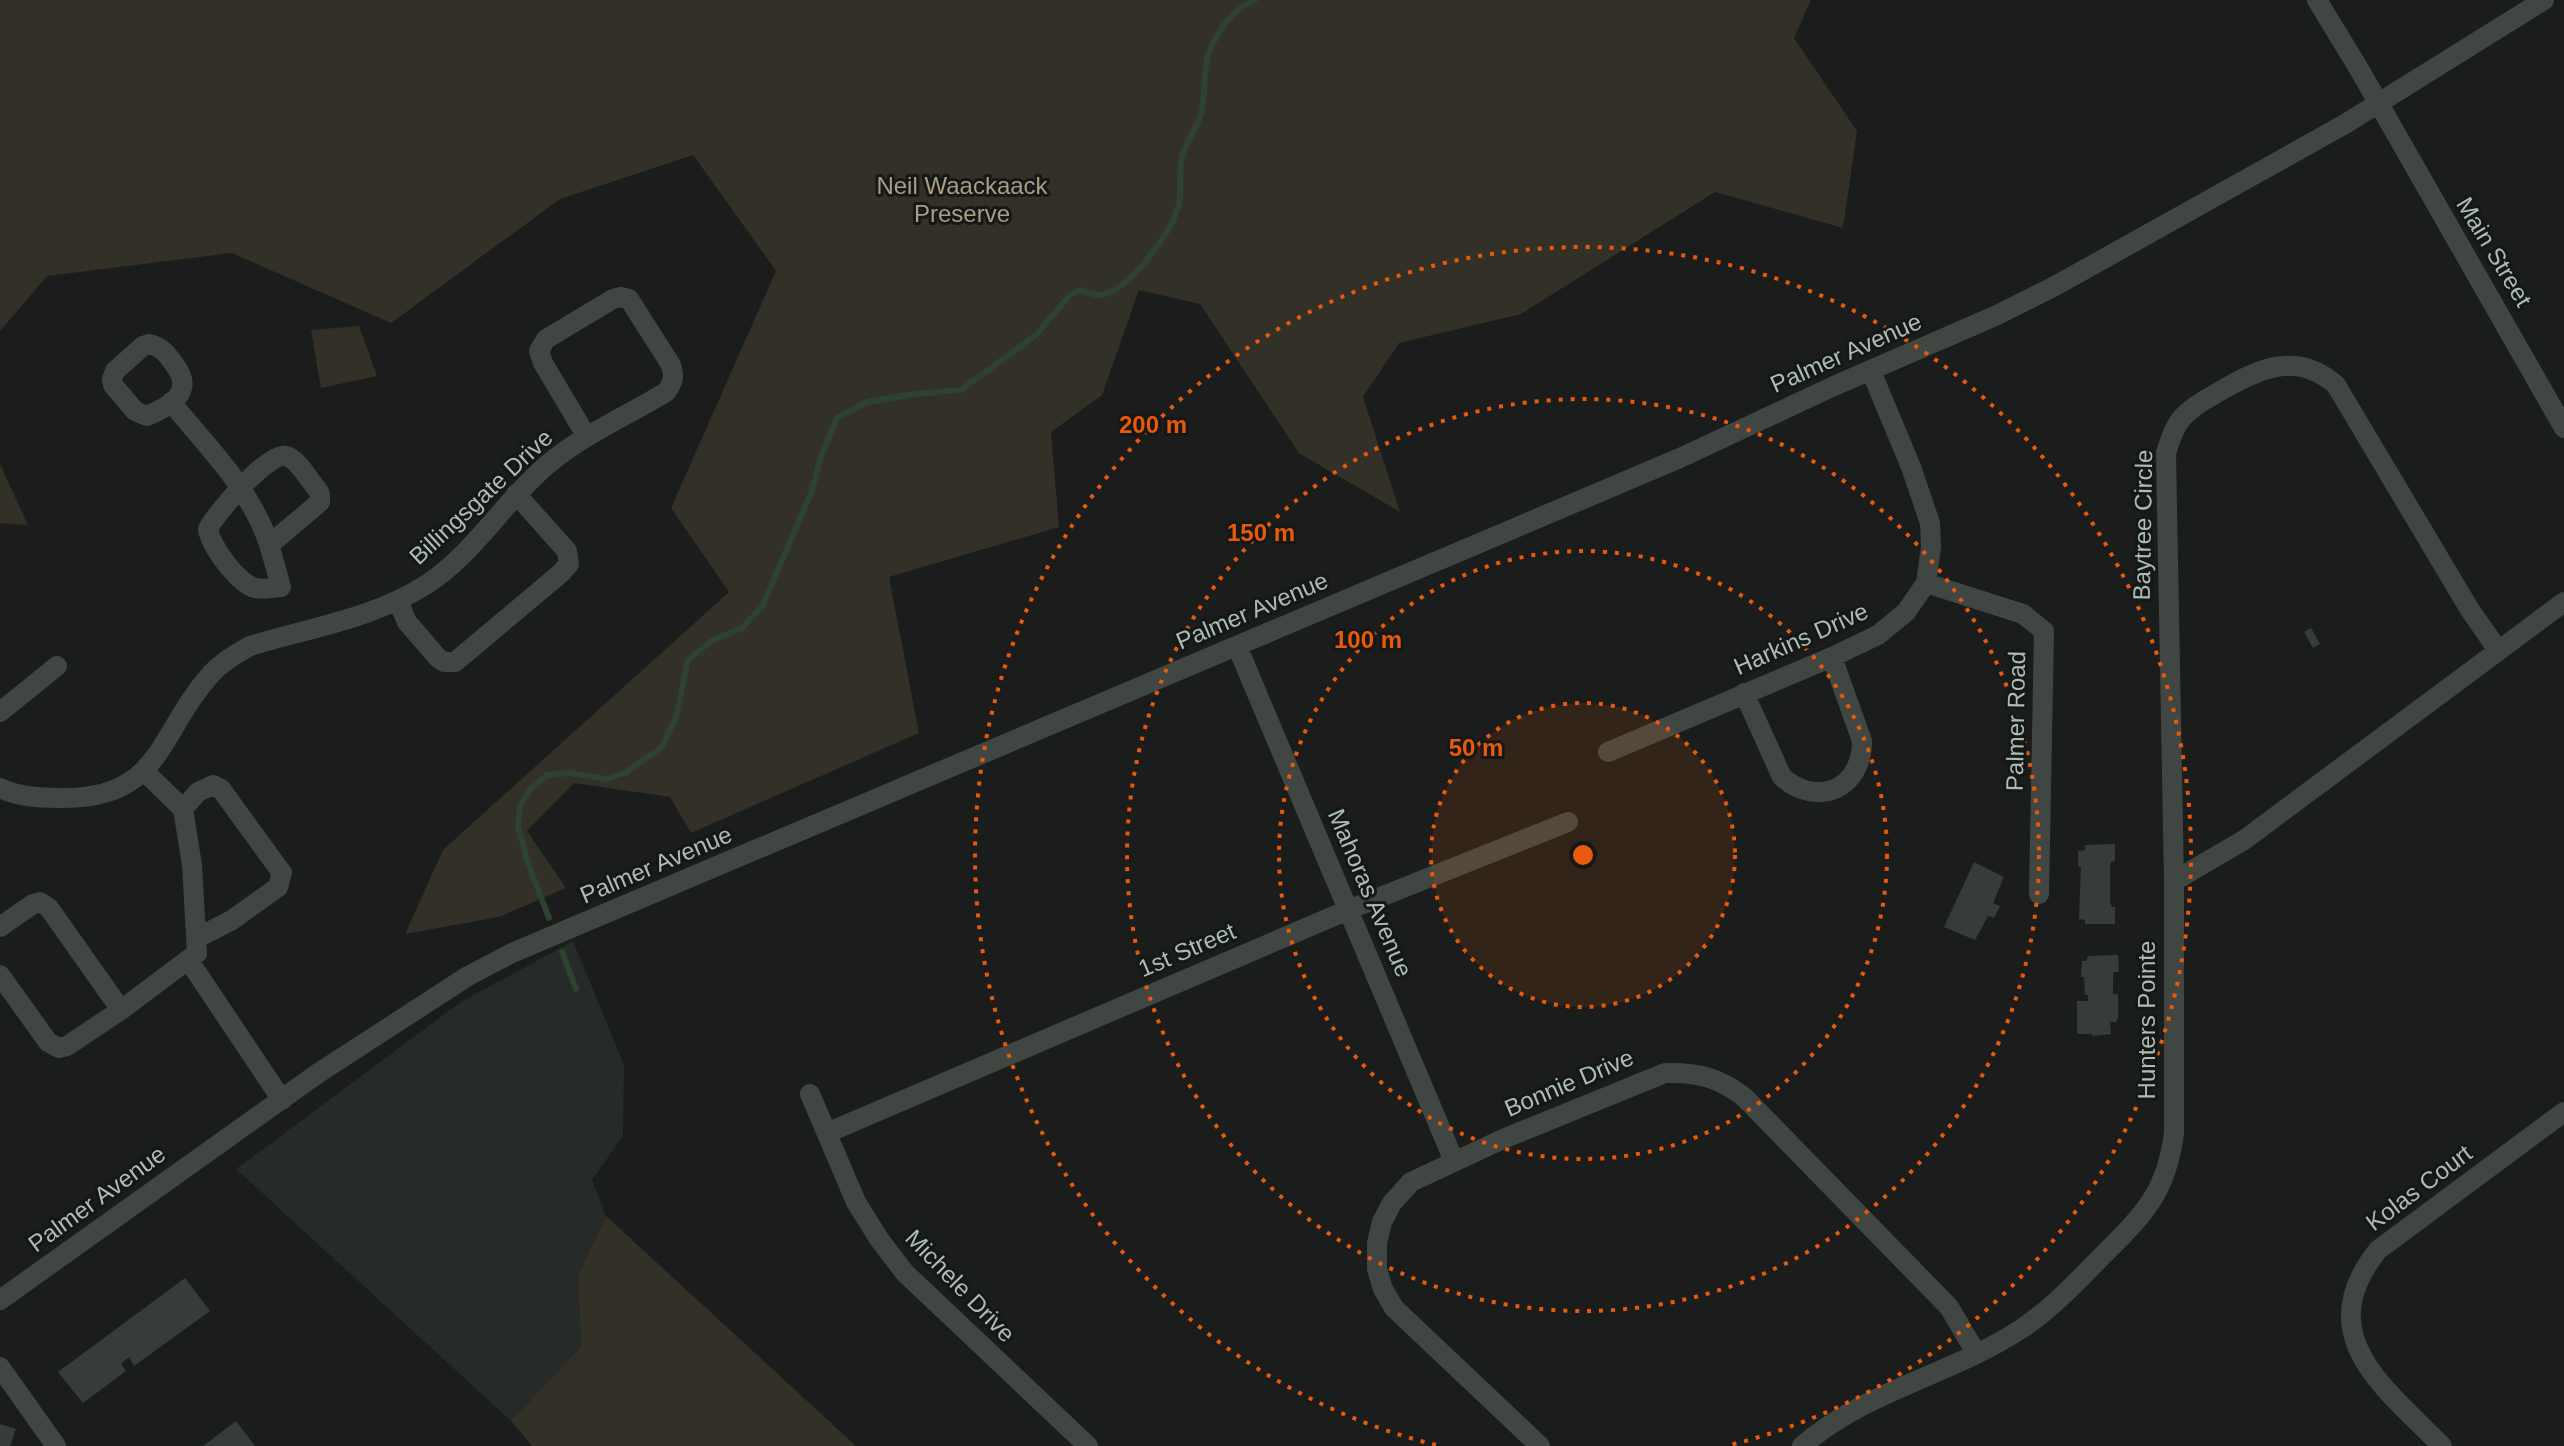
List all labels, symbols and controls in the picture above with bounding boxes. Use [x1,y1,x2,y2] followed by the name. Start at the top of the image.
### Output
[876,172,1049,227] park label: Neil Waackaack Preserve
[2451,192,2538,312] street label: Main Street
[1766,307,1925,398] street label: Palmer Avenue
[1119,411,1187,438] text: 200 m
[404,424,558,570] street label: Billingsgate Drive
[2128,449,2157,601] street label: Baytree Circle
[1227,519,1295,546] text: 150 m
[1172,566,1332,655] street label: Palmer Avenue
[1730,597,1872,680] street label: Harkins Drive
[1334,626,1402,653] text: 100 m
[2001,651,2030,791] street label: Palmer Road
[1449,734,1503,761] text: 50 m
[1323,805,1418,981] street label: Mahoras Avenue
[576,820,736,909] street label: Palmer Avenue
[1569,841,1597,869] centre of rings
[1134,917,1240,982] street label: 1st Street
[2133,941,2160,1099] street label: Hunters Pointe
[1500,1043,1637,1122] street label: Bonnie Drive
[2361,1139,2477,1236] street label: Kolas Court
[23,1140,170,1257] street label: Palmer Avenue
[900,1224,1021,1347] street label: Michele Drive

